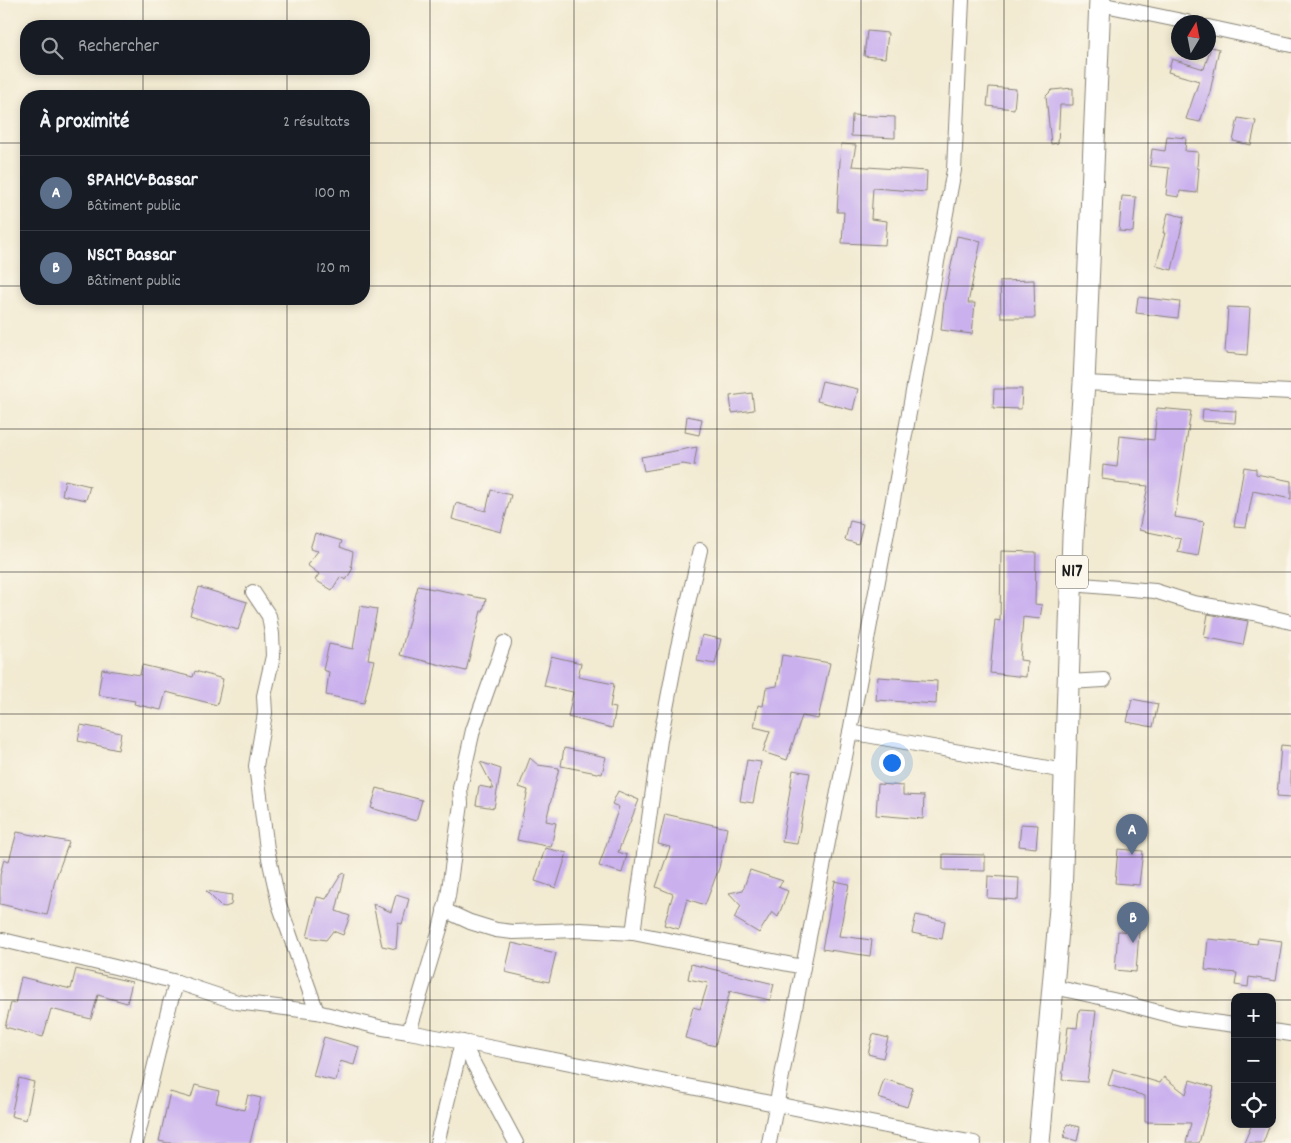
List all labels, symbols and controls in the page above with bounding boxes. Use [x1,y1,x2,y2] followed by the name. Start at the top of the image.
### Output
[1171,15,1216,60] north arrow
[20,20,370,75] search box
[38,34,66,62] icon: search
[78,34,159,61] text: Rechercher
[40,108,129,138] text: À proximité
[283,111,350,134] text: 2 résultats
[87,168,198,195] text: SPAHCV-Bassar
[52,182,60,205] text: A
[314,182,350,205] text: 100 m
[87,195,181,218] text: Bâtiment public
[87,243,176,270] text: NSCT Bassar
[52,257,60,280] text: B
[316,257,350,280] text: 120 m
[87,270,181,293] text: Bâtiment public
[1056,556,1088,588] road number: N17
[879,750,905,776] your location
[1116,814,1148,855] pin: A
[1117,902,1149,943] pin: B
[1231,993,1276,1128] map controls
[1231,993,1276,1038] button: +
[1231,1038,1276,1083] button: −
[1231,1083,1276,1128] button: locate

